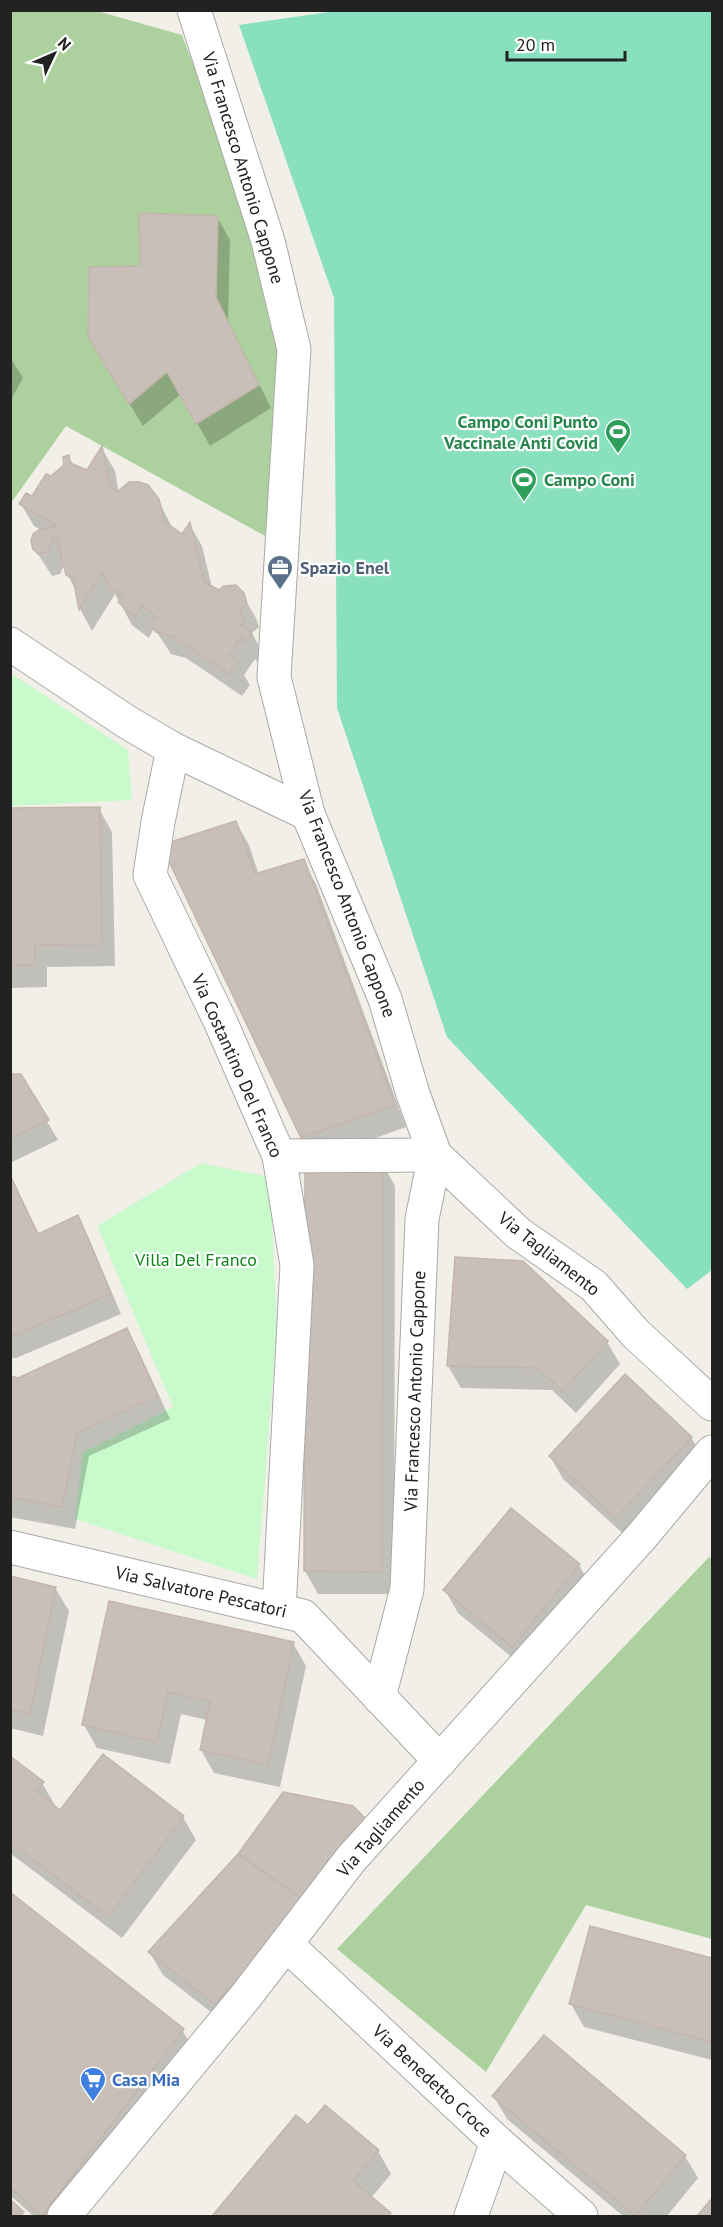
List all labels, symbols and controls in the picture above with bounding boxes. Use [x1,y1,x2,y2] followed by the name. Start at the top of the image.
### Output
[24,24,84,84] north arrow
[507,24,626,62] scale bar
[54,33,76,54] text: N
[516,33,555,56] text: 20 m
[197,48,290,286] street label: Via Francesco Antonio Cappone
[443,410,598,454] place label: Campo Coni Punto Vaccinale Anti Covid
[603,417,633,455] sports icon: Campo Coni Punto Vaccinale Anti Covid
[509,465,539,503] sports icon: Campo Coni
[544,468,635,491] place label: Campo Coni
[265,553,295,591] office icon: Spazio Enel
[300,556,390,579] place label: Spazio Enel
[293,786,401,1020] street label: Via Francesco Antonio Cappone
[186,970,288,1161] street label: Via Costantino Del Franco
[493,1206,605,1301] street label: Via Tagliamento
[134,1248,257,1271] park label: Villa Del Franco
[399,1270,430,1513] street label: Via Francesco Antonio Cappone
[112,1560,289,1622] street label: Via Salvatore Pescatori
[331,1774,430,1882] street label: Via Tagliamento
[367,2019,497,2142] street label: Via Benedetto Croce
[78,2065,108,2103] supermarket icon: Casa Mia
[112,2068,180,2091] place label: Casa Mia

